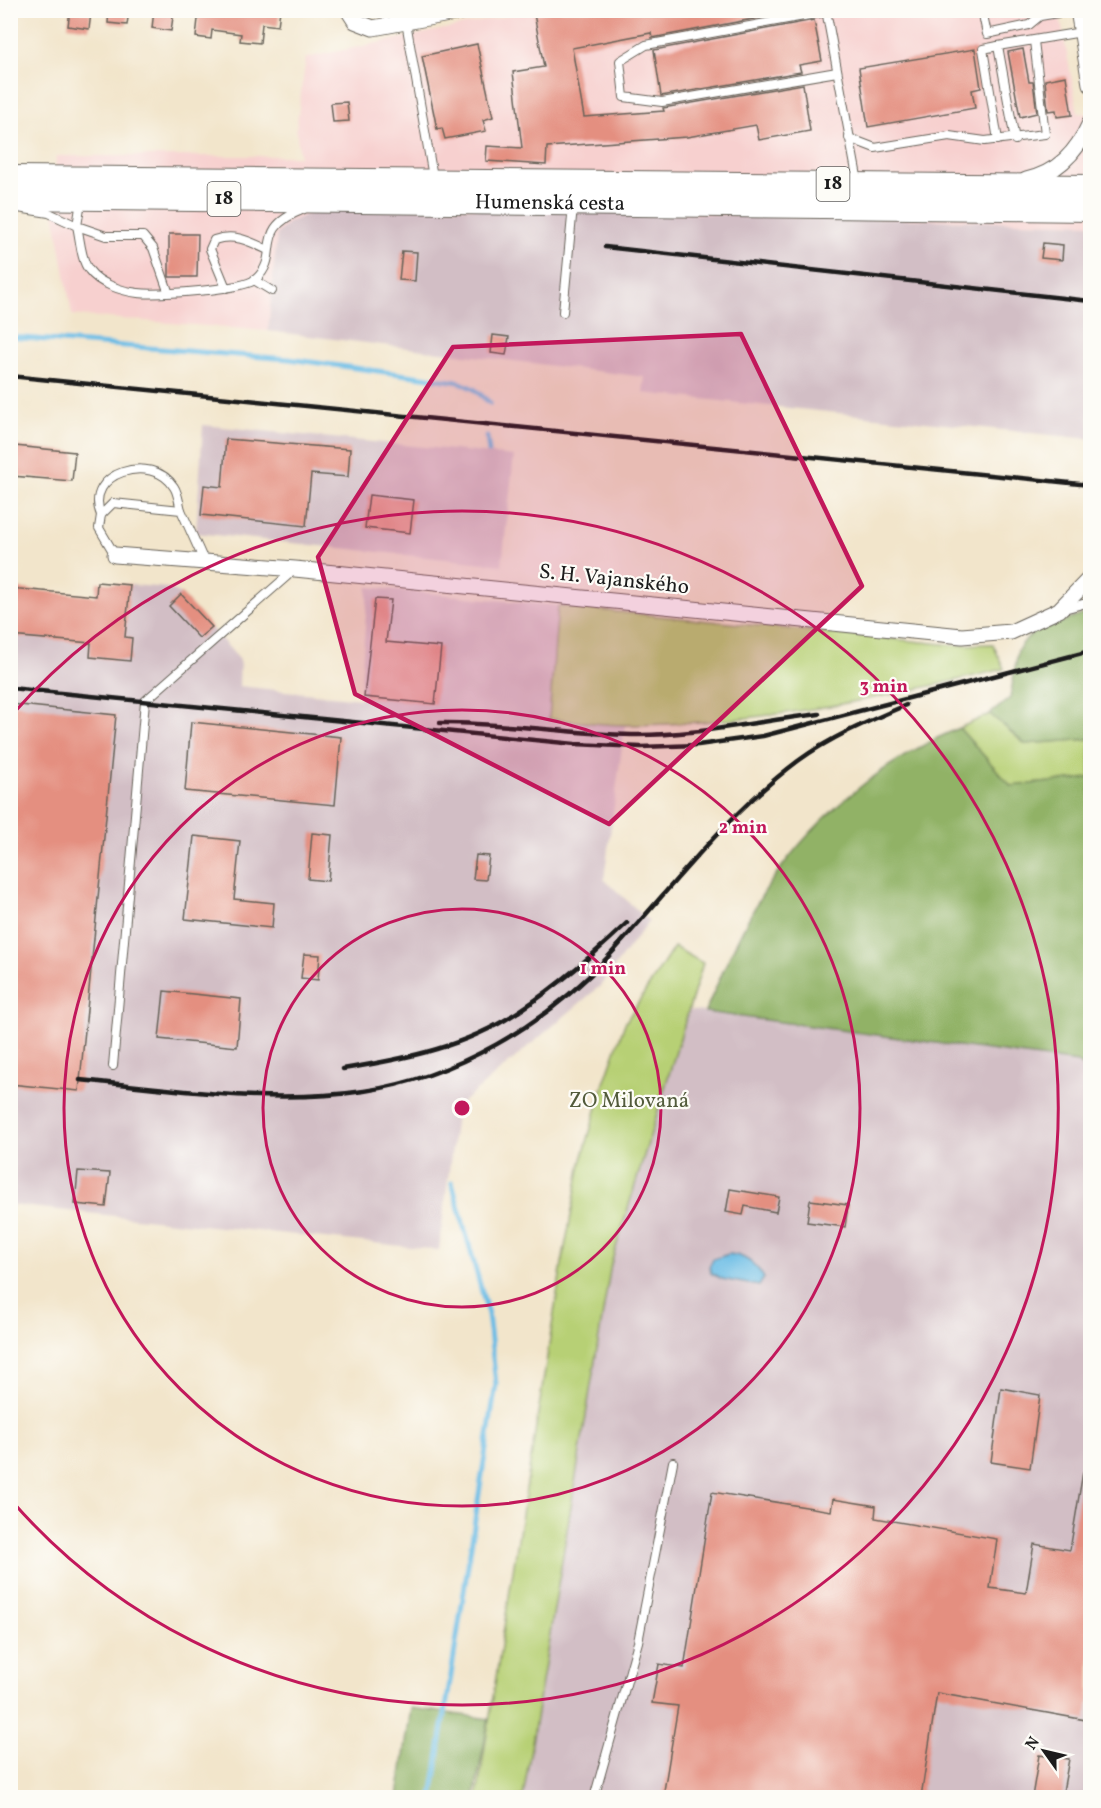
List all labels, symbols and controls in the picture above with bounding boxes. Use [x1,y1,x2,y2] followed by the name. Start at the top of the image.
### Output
[816,167,850,201] road number: 18
[208,182,240,216] road number: 18
[475,188,625,218] street label: Humenská cesta
[538,558,690,602] street label: S. H. Vajanského
[860,675,908,700] text: 3 min
[719,816,767,841] text: 2 min
[580,957,626,982] text: 1 min
[569,1087,689,1116] park label: ZO Milovaná
[452,1098,472,1118] centre of rings
[1014,1721,1074,1781] north arrow
[1021,1732,1046,1755] text: N

